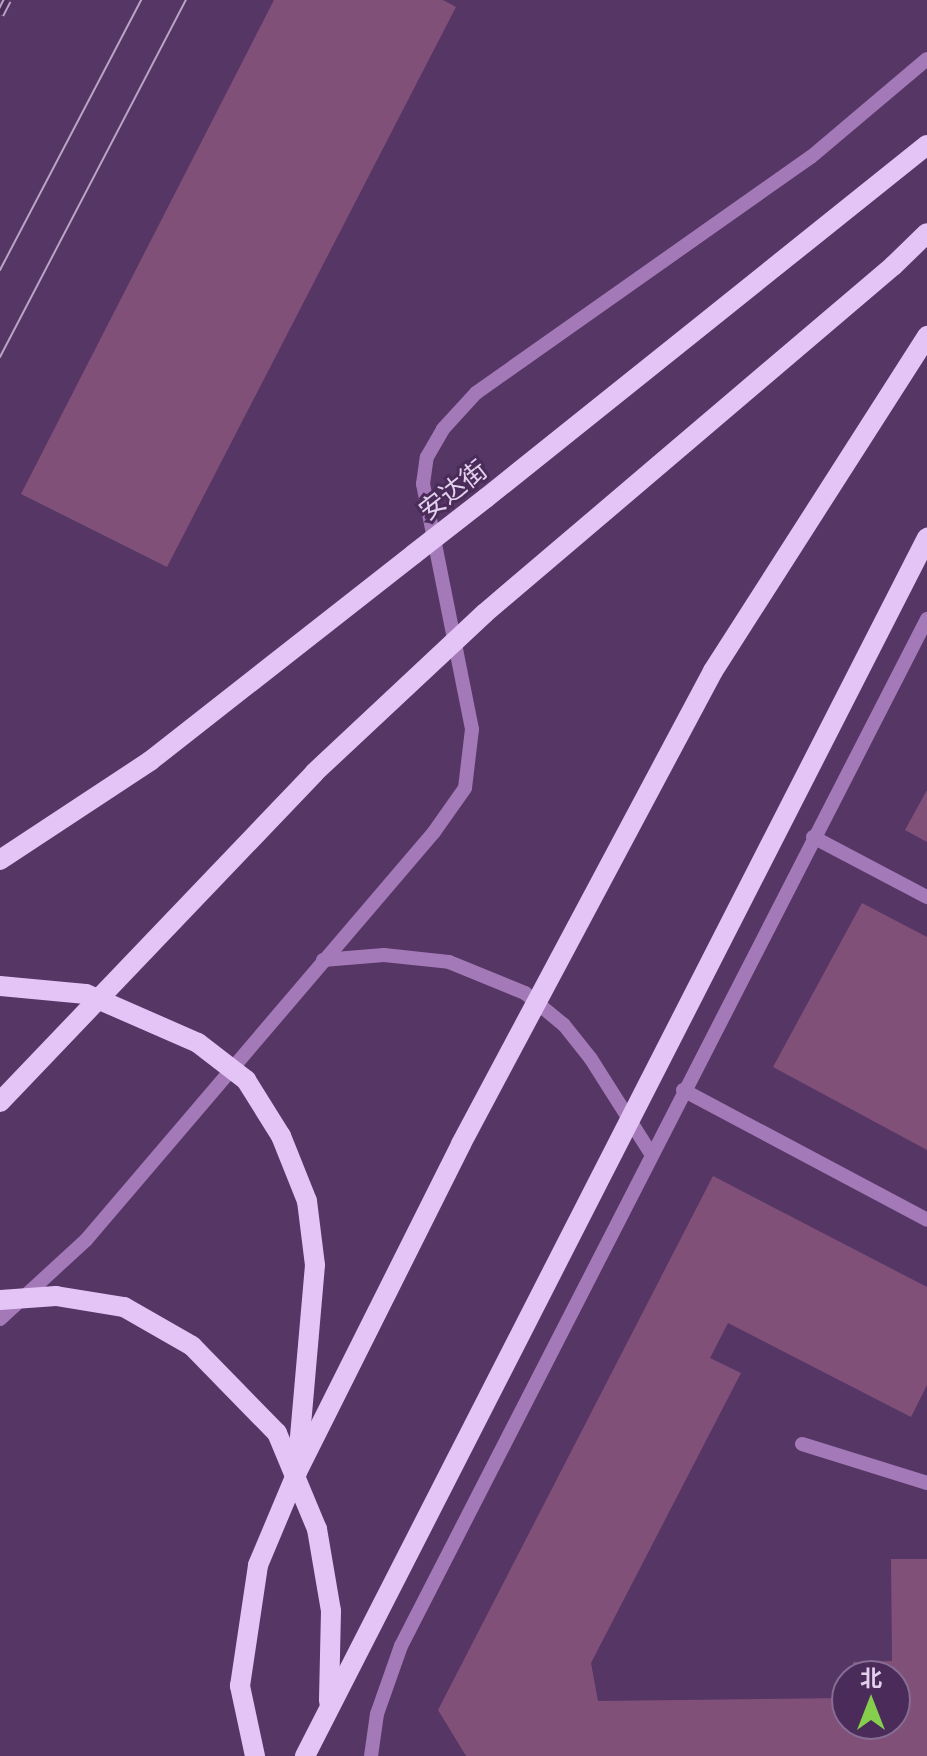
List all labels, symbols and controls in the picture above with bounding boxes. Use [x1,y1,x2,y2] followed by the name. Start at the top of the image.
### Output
[413,454,493,526] street label: 安达街
[831,1660,911,1740] north arrow
[860,1664,882,1692] text: 北

